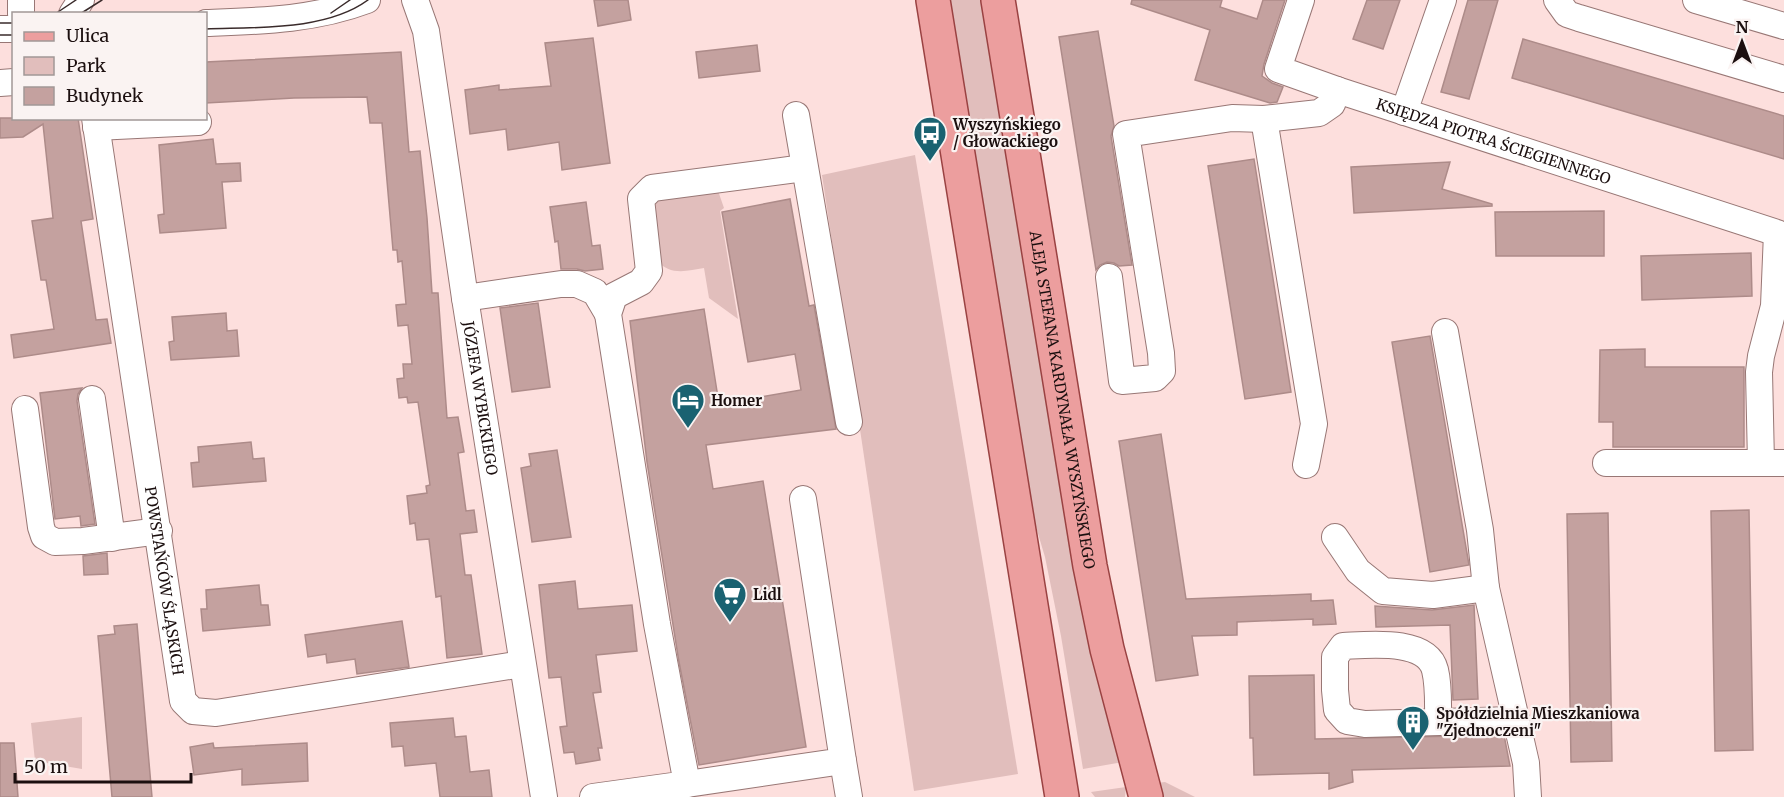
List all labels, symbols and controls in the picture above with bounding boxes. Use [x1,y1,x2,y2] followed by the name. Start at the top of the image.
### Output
[12,12,207,120] legend
[1712,12,1772,72] north arrow
[1736,17,1749,37] text: N
[66,24,110,47] text: Ulica
[66,54,107,77] text: Park
[66,84,144,107] text: Budynek
[1374,94,1613,188] street label: KSIĘDZA PIOTRA ŚCIEGIENNEGO
[912,115,948,162] bus stop icon: Wyszyńskiego / Głowackiego
[952,115,1061,151] place label: Wyszyńskiego / Głowackiego
[1026,228,1100,570] street label: ALEJA STEFANA KARDYNAŁA WYSZYŃSKIEGO
[459,319,502,477] street label: JÓZEFA WYBICKIEGO
[670,382,706,429] hotel icon: Homer
[711,391,762,410] place label: Homer
[141,485,188,677] street label: POWSTAŃCÓW ŚLĄSKICH
[712,576,748,623] supermarket icon: Lidl
[753,585,782,604] place label: Lidl
[1395,704,1431,751] building icon: Spółdzielnia Mieszkaniowa "Zjednoczeni"
[1436,704,1640,740] place label: Spółdzielnia Mieszkaniowa "Zjednoczeni"
[15,746,190,784] scale bar
[24,755,68,778] text: 50 m

